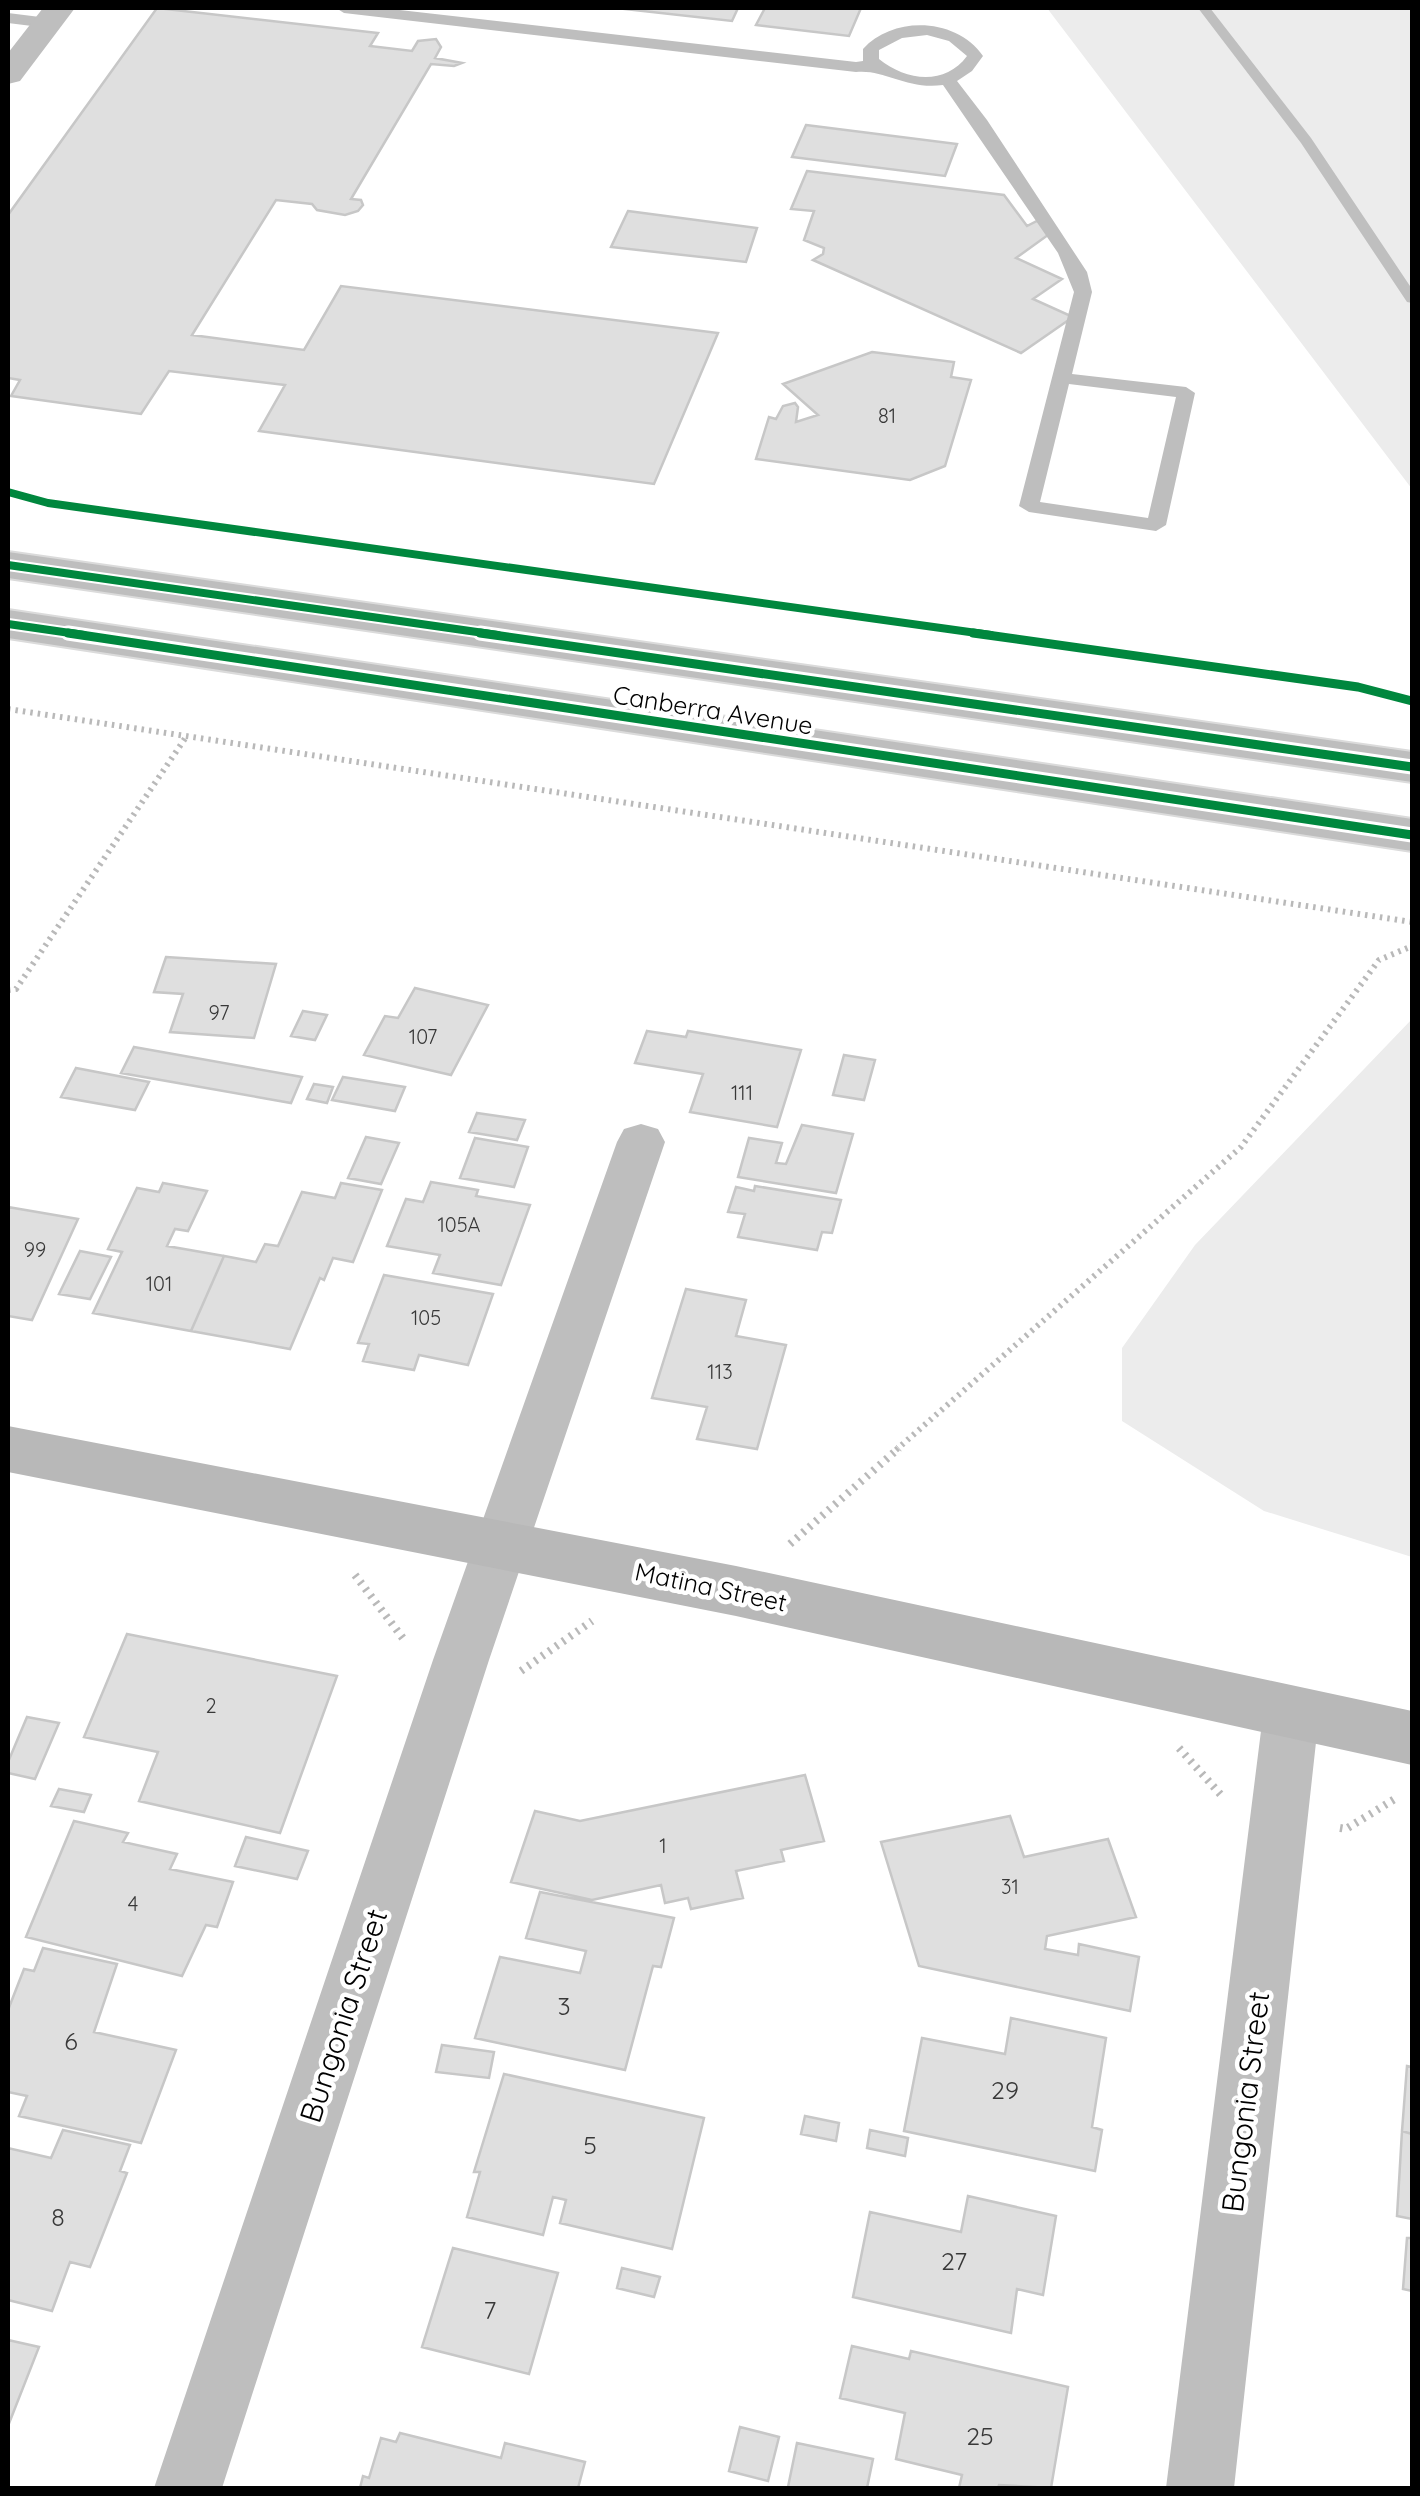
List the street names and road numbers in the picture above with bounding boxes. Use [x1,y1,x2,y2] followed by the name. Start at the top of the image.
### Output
[611,678,815,741] street label: Canberra Avenue
[632,1555,790,1618] street label: Matina Street
[291,1904,395,2127] street label: Bungonia Street
[1213,1989,1277,2215] street label: Bungonia Street

